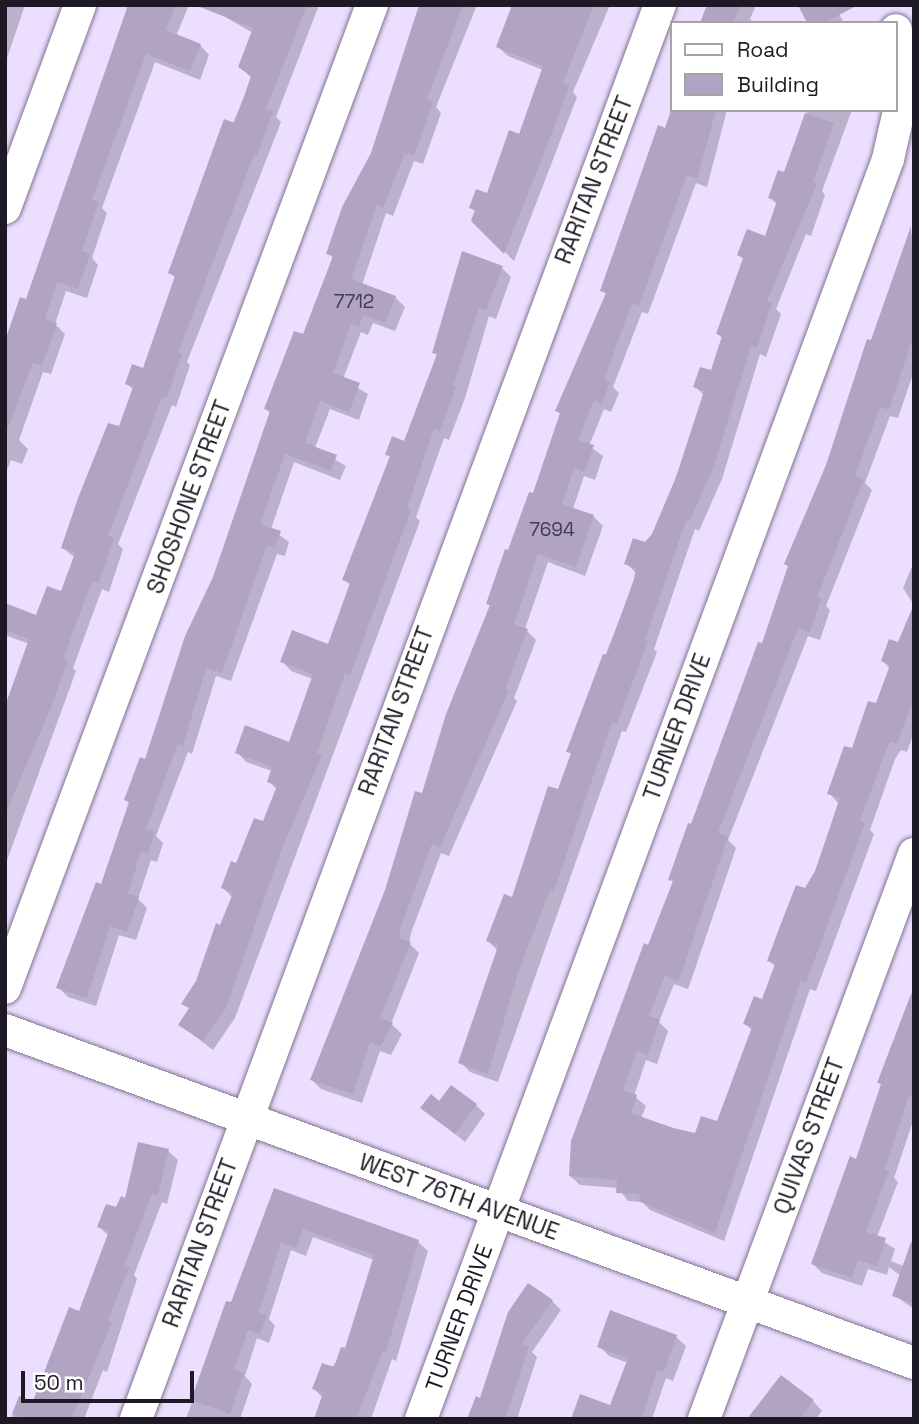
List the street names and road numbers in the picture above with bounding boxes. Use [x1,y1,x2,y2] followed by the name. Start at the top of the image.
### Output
[549,92,639,268] street label: RARITAN STREET
[141,396,237,598] street label: SHOSHONE STREET
[353,623,439,799] street label: RARITAN STREET
[638,650,716,804] street label: TURNER DRIVE
[768,1054,850,1218] street label: QUIVAS STREET
[355,1148,563,1246] street label: WEST 76TH AVENUE
[157,1155,243,1331] street label: RARITAN STREET
[420,1241,498,1395] street label: TURNER DRIVE

